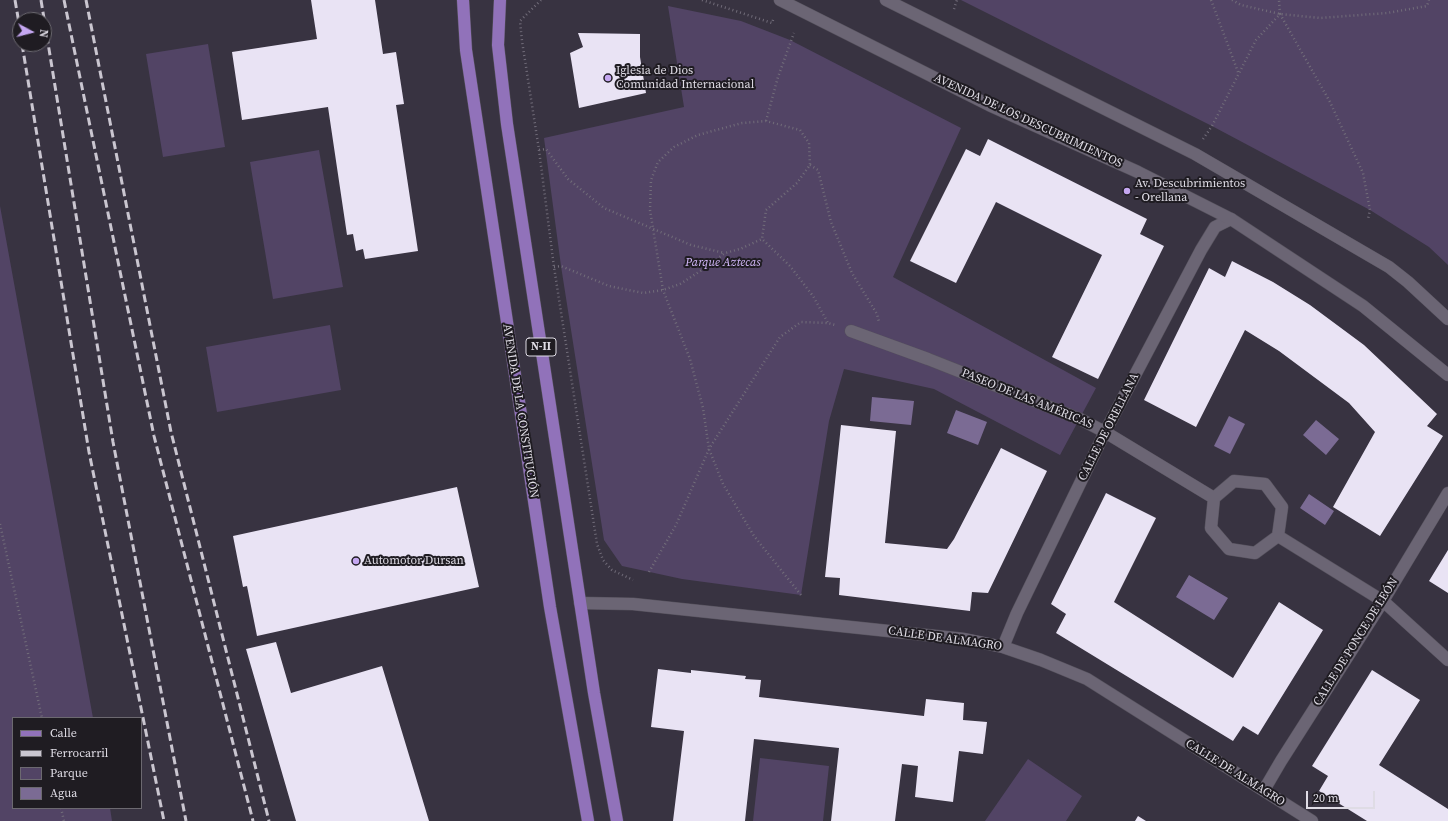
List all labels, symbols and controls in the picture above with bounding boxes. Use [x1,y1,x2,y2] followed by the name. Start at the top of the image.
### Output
[12,12,52,52] north arrow
[35,29,51,38] text: N
[616,64,754,92] place label: Iglesia de Dios Comunidad Internacional
[932,71,1124,171] street label: AVENIDA DE LOS DESCUBRIMIENTOS
[603,73,613,83] marker: Iglesia de Dios Comunidad Internacional
[1135,177,1245,205] place label: Av. Descubrimientos - Orellana
[1122,186,1132,196] marker: Av. Descubrimientos - Orellana
[685,256,761,270] park label: Parque Aztecas
[499,323,541,499] street label: AVENIDA DE LA CONSTITUCIÓN
[526,338,556,356] road number: N-II
[959,366,1095,432] street label: PASEO DE LAS AMÉRICAS
[1076,371,1142,483] street label: CALLE DE ORELLANA
[364,554,464,568] place label: Automotor Dursan
[351,556,361,566] marker: Automotor Dursan
[1311,575,1401,709] street label: CALLE DE PONCE DE LEÓN
[887,624,1003,654] street label: CALLE DE ALMAGRO
[12,717,142,809] legend
[50,725,77,741] text: Calle
[1182,736,1288,810] street label: CALLE DE ALMAGRO
[50,745,108,761] text: Ferrocarril
[50,765,88,781] text: Parque
[1308,783,1377,809] scale bar
[50,785,77,801] text: Agua
[1313,790,1339,806] text: 20 m

